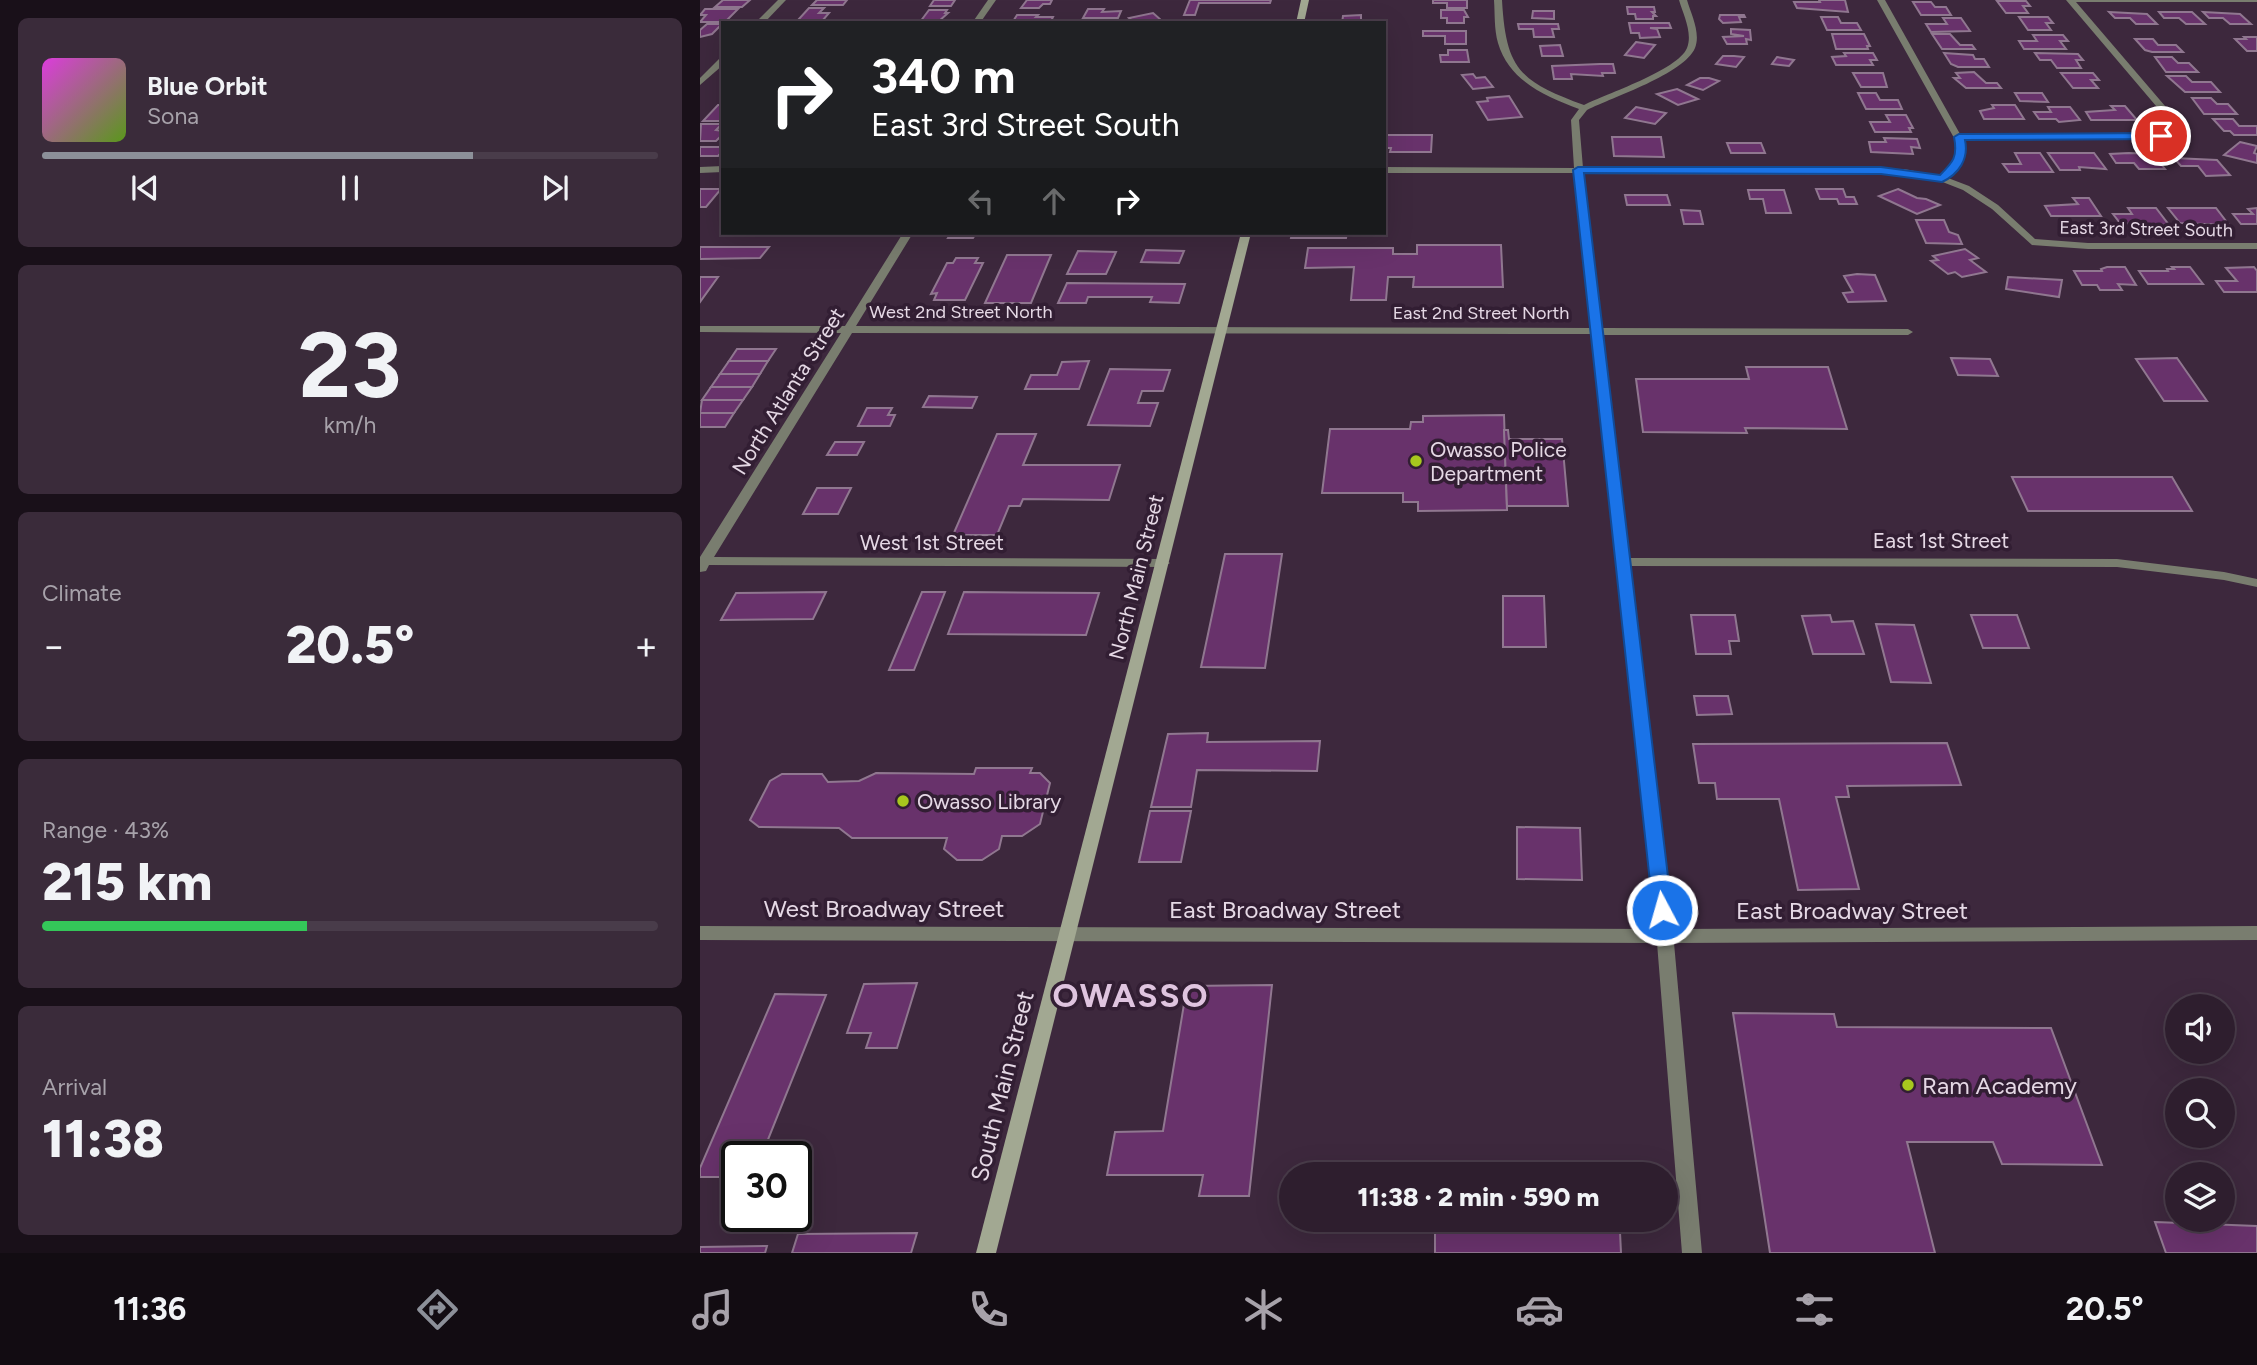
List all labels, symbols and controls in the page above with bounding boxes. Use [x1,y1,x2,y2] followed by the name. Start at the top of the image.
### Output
[871,46,1015,105] text: 340 m
[756,49,847,140] icon: right
[147,70,268,102] text: Blue Orbit
[147,102,199,130] text: Sona
[871,106,1180,144] text: East 3rd Street South
[2131,106,2191,166] pin
[2142,117,2180,155] icon: arrive
[126,169,164,207] icon: previous
[331,169,369,207] icon: pause
[536,169,574,207] icon: next
[962,182,1000,220] icon: left
[1035,182,1073,220] icon: ahead
[1108,182,1146,220] icon: right
[2059,216,2233,242] street label: East 3rd Street South
[869,301,1053,323] street label: West 2nd Street North
[1393,302,1569,324] street label: East 2nd Street North
[726,303,850,479] street label: North Atlanta Street
[298,311,402,420] text: 23
[324,411,376,439] text: km/h
[1430,437,1567,486] place label: Owasso Police Department
[1408,453,1424,469] marker: Owasso Police Department
[1103,492,1169,662] street label: North Main Street
[1873,528,2009,553] street label: East 1st Street
[860,530,1004,555] street label: West 1st Street
[42,579,121,607] text: Climate
[286,614,414,676] text: 20.5°
[42,623,66,669] text: −
[634,623,658,669] text: +
[917,789,1061,814] place label: Owasso Library
[895,793,911,809] marker: Owasso Library
[42,816,169,844] text: Range · 43%
[42,851,212,913] text: 215 km
[1625,873,1699,947] position arrow
[764,894,1004,923] street label: West Broadway Street
[1169,895,1401,924] street label: East Broadway Street
[1736,896,1968,925] street label: East Broadway Street
[1052,976,1210,1015] district label: OWASSO
[964,988,1040,1184] street label: South Main Street
[2165,994,2235,1232] map controls
[2165,994,2235,1064] button: sound
[1922,1071,2077,1100] place label: Ram Academy
[42,1073,107,1101] text: Arrival
[1900,1077,1916,1093] marker: Ram Academy
[2165,1078,2235,1148] button: search
[42,1108,164,1170] text: 11:38
[721,1141,812,1232] speed limit sign: 30
[2165,1162,2235,1232] button: layers
[1358,1181,1599,1213] text: 11:38 · 2 min · 590 m
[413,1285,462,1334] icon: directions
[688,1285,737,1334] icon: music
[964,1285,1013,1334] icon: phone
[1239,1285,1288,1334] icon: climate
[1515,1285,1564,1334] icon: car
[1790,1285,1839,1334] icon: filters
[113,1290,186,1328] text: 11:36
[2066,1290,2144,1328] text: 20.5°

